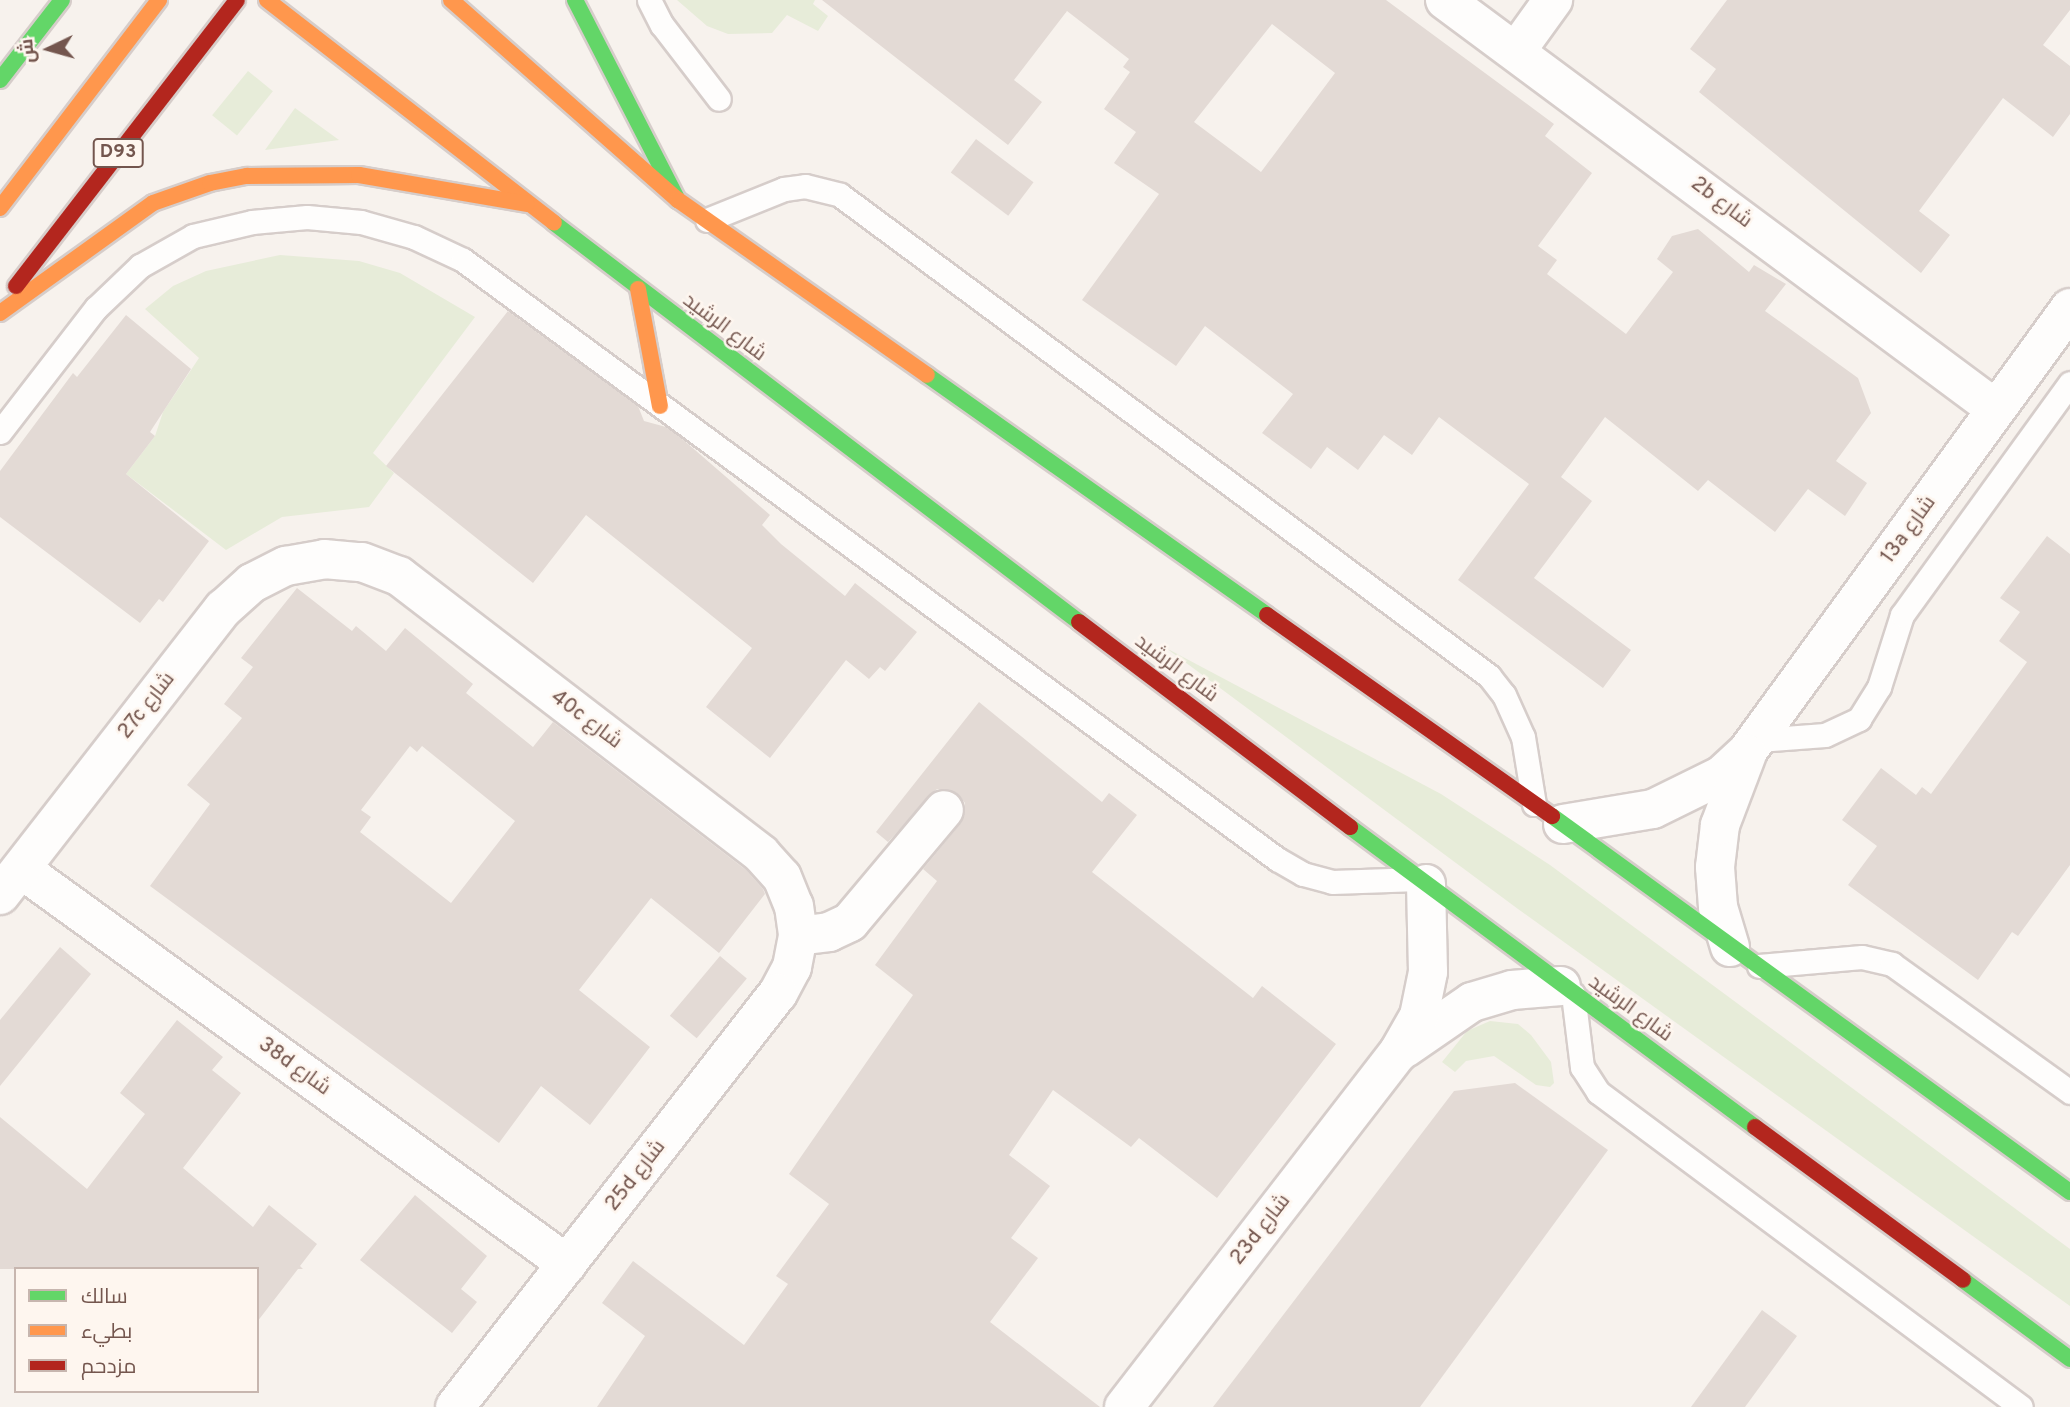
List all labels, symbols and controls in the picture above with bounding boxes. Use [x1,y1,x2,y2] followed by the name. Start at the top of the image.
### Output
[14,14,84,84] north arrow
[15,38,41,64] text: ش
[92,138,144,168] road number: D93
[1685,172,1757,234] street label: 2b شارع
[677,288,771,368] street label: شارع الرشيد
[1876,491,1942,569] street label: 13a شارع
[1129,629,1223,709] street label: شارع الرشيد
[113,668,181,744] street label: 27c شارع
[545,685,627,755] street label: 40c شارع
[1583,970,1677,1048] street label: شارع الرشيد
[253,1032,335,1102] street label: 38d شارع
[600,1135,672,1217] street label: 25d شارع
[1225,1190,1297,1270] street label: 23d شارع
[14,1267,259,1393] legend
[81,1284,128,1311] text: سالك
[81,1319,132,1346] text: بطيء
[81,1354,136,1381] text: مزدحم

